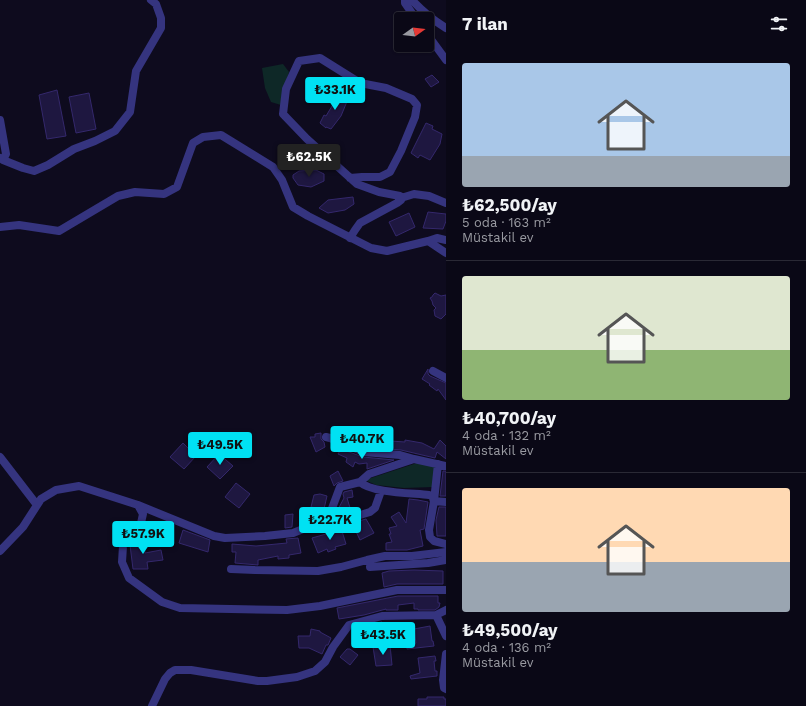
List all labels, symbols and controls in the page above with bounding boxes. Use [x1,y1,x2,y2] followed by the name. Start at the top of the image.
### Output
[394,12,434,52] north arrow
[394,12,434,52] map controls
[768,13,790,35] icon: filters
[462,14,508,34] text: 7 ilan
[302,77,368,111] pin: ₺33.1K
[314,82,356,97] text: ₺33.1K
[590,89,662,161] icon: home
[276,144,342,178] pin: ₺62.5K
[286,149,332,164] text: ₺62.5K
[462,195,557,215] text: ₺62,500/ay
[462,215,551,230] text: 5 oda · 163 m²
[462,230,534,245] text: Müstakil ev
[590,302,662,374] icon: home
[462,408,556,428] text: ₺40,700/ay
[329,426,395,460] pin: ₺40.7K
[462,428,551,443] text: 4 oda · 132 m²
[339,431,385,446] text: ₺40.7K
[187,432,253,466] pin: ₺49.5K
[197,437,243,452] text: ₺49.5K
[462,443,534,458] text: Müstakil ev
[297,507,363,541] pin: ₺22.7K
[308,512,352,527] text: ₺22.7K
[590,514,662,586] icon: home
[110,521,176,555] pin: ₺57.9K
[121,526,165,541] text: ₺57.9K
[462,620,558,640] text: ₺49,500/ay
[350,622,416,656] pin: ₺43.5K
[360,627,406,642] text: ₺43.5K
[462,640,551,655] text: 4 oda · 136 m²
[462,655,534,670] text: Müstakil ev

